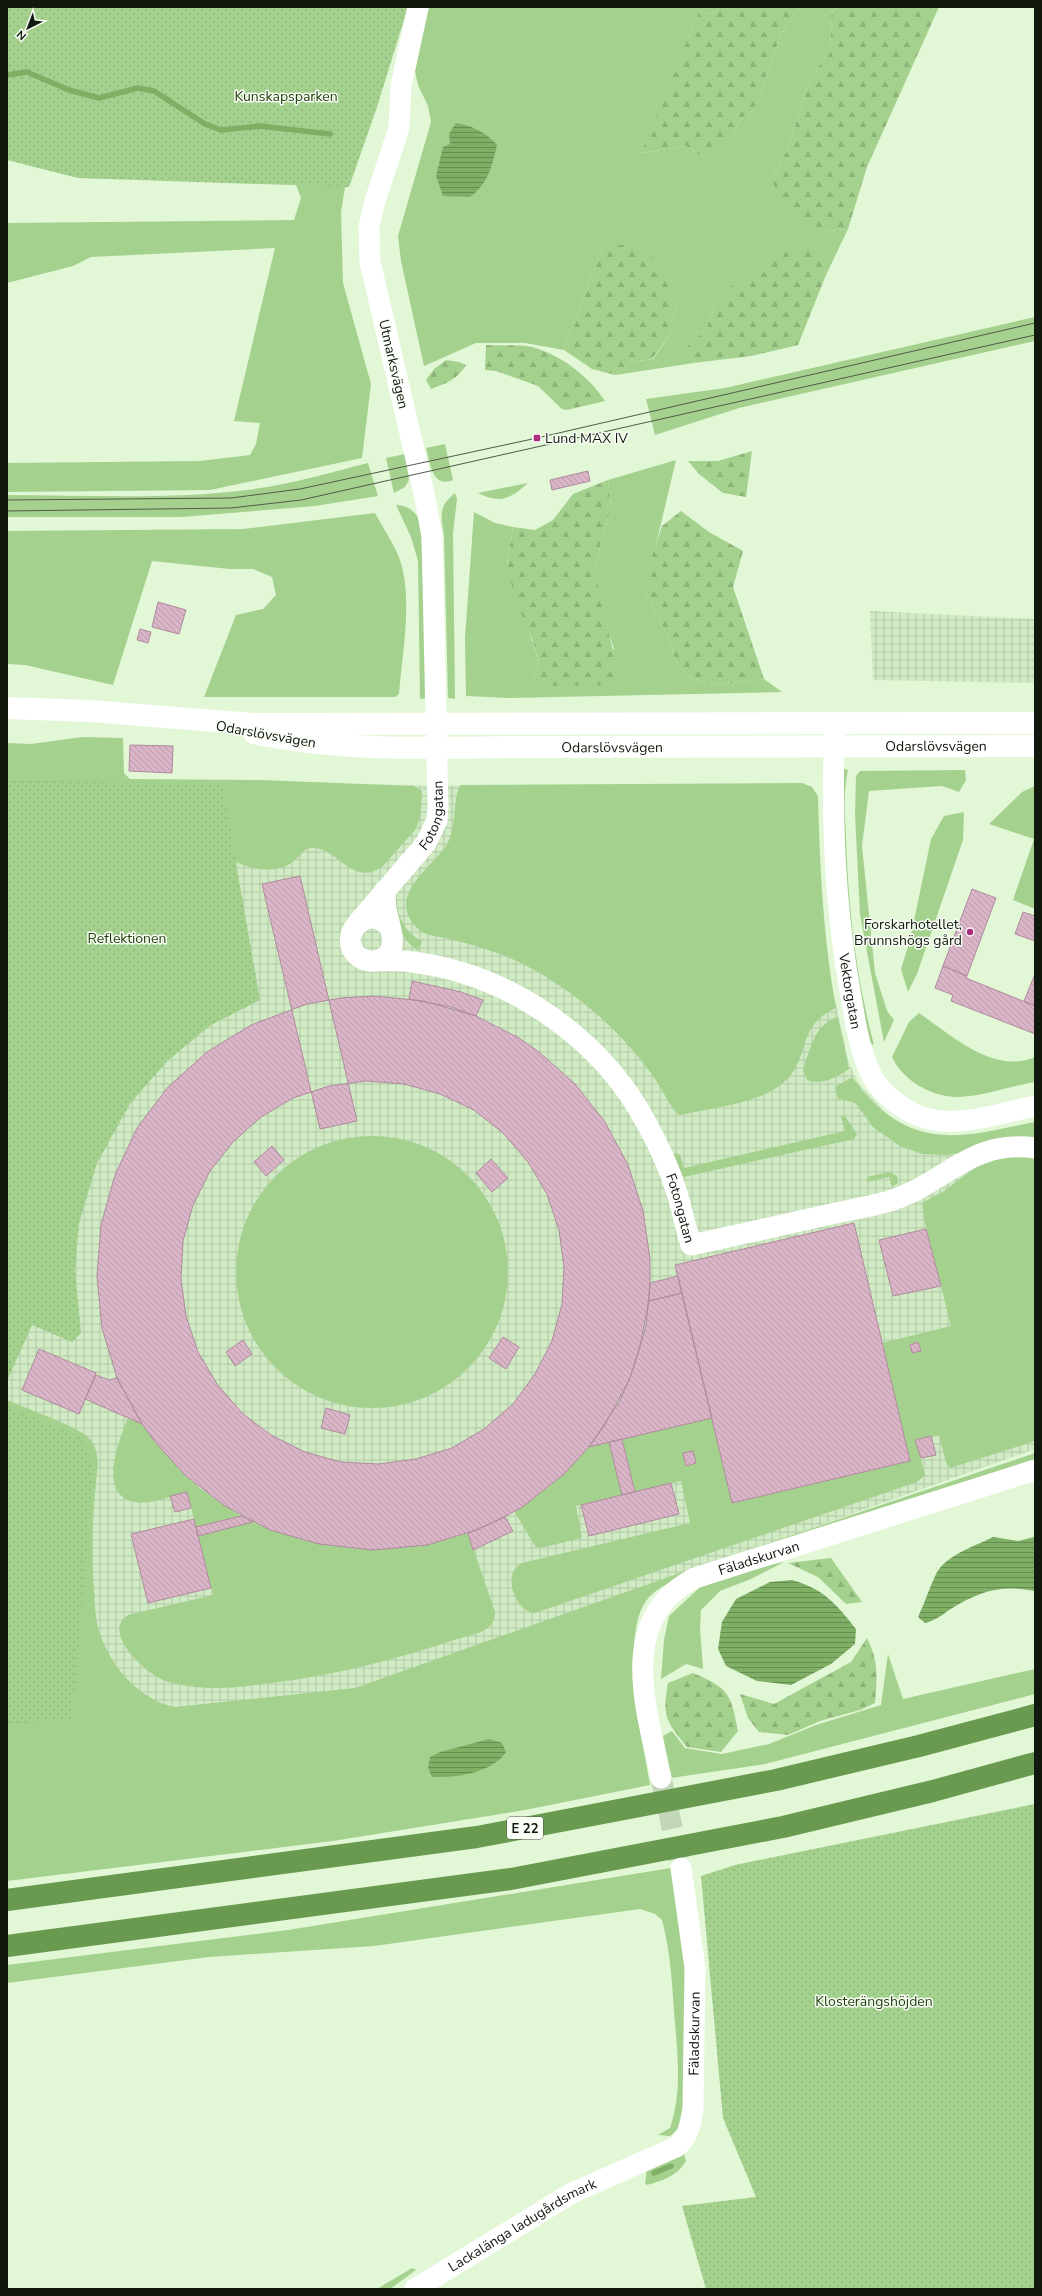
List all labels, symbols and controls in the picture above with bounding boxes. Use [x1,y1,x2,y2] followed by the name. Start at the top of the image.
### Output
[8,8,48,48] north arrow
[14,27,30,43] text: N
[234,87,338,106] park label: Kunskapsparken
[374,318,413,411] street label: Utmarksvägen
[545,429,628,448] place label: Lund MAX IV
[532,433,542,443] marker: Lund MAX IV
[214,716,318,753] street label: Odarslövsvägen
[885,737,987,756] street label: Odarslövsvägen
[561,738,663,757] street label: Odarslövsvägen
[415,780,448,855] street label: Fotongatan
[854,915,962,950] place label: Forskarhotellet, Brunnshögs gård
[965,927,975,937] marker: Forskarhotellet, Brunnshögs gård
[88,929,166,948] park label: Reflektionen
[834,951,865,1031] street label: Vektorgatan
[661,1171,699,1245] street label: Fotongatan
[716,1536,802,1580] street label: Fäladskurvan
[507,1817,543,1839] road number: E 22
[684,1991,705,2076] street label: Fäladskurvan
[815,1992,933,2011] park label: Klosterängshöjden
[445,2174,600,2276] street label: Lackalänga ladugårdsmark

